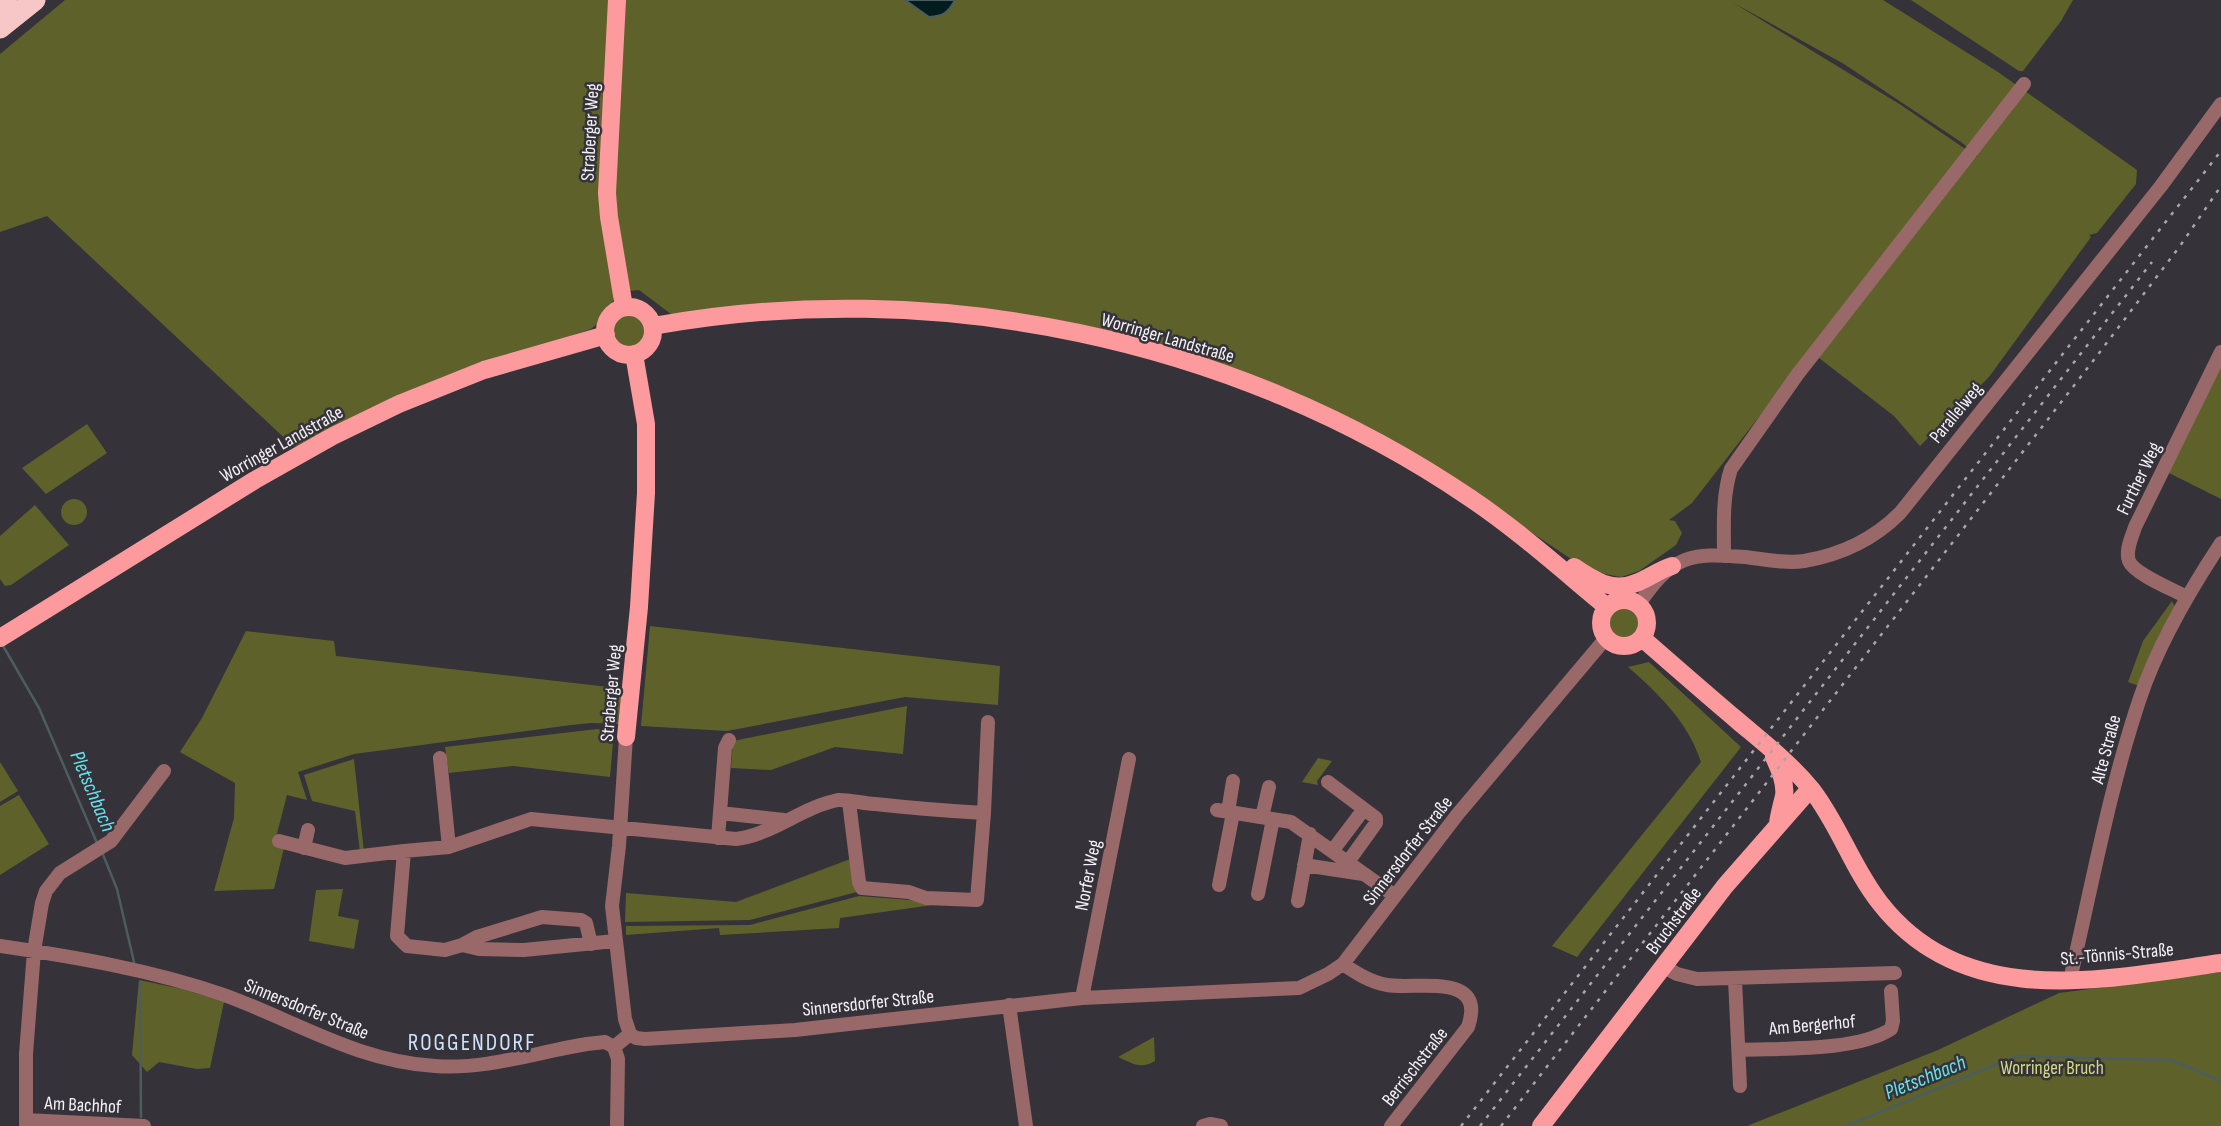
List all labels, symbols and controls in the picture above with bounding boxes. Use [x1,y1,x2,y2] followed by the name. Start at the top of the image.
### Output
[576,82,605,181] street label: Straberger Weg
[1098,308,1237,368] street label: Worringer Landstraße
[1925,378,1988,448] street label: Parallelweg
[216,401,347,488] street label: Worringer Landstraße
[2112,438,2167,519] street label: Further Weg
[596,643,627,743] street label: Straberger Weg
[2086,712,2127,787] street label: Alte Straße
[64,747,121,836] water label: Pletschbach
[1358,792,1458,910] street label: Sinnersdorfer Straße
[1070,837,1107,913] street label: Norfer Weg
[1641,883,1707,959] street label: Bruchstraße
[2060,938,2175,971] street label: St.-Tönnis-Straße
[241,974,372,1045] street label: Sinnersdorfer Straße
[801,985,935,1022] street label: Sinnersdorfer Straße
[1767,1010,1857,1041] street label: Am Bergerhof
[1377,1023,1453,1111] street label: Berrischstraße
[408,1029,536,1057] district label: ROGGENDORF
[1881,1050,1970,1105] water label: Pletschbach
[2000,1057,2104,1080] park label: Worringer Bruch
[43,1092,122,1119] street label: Am Bachhof

